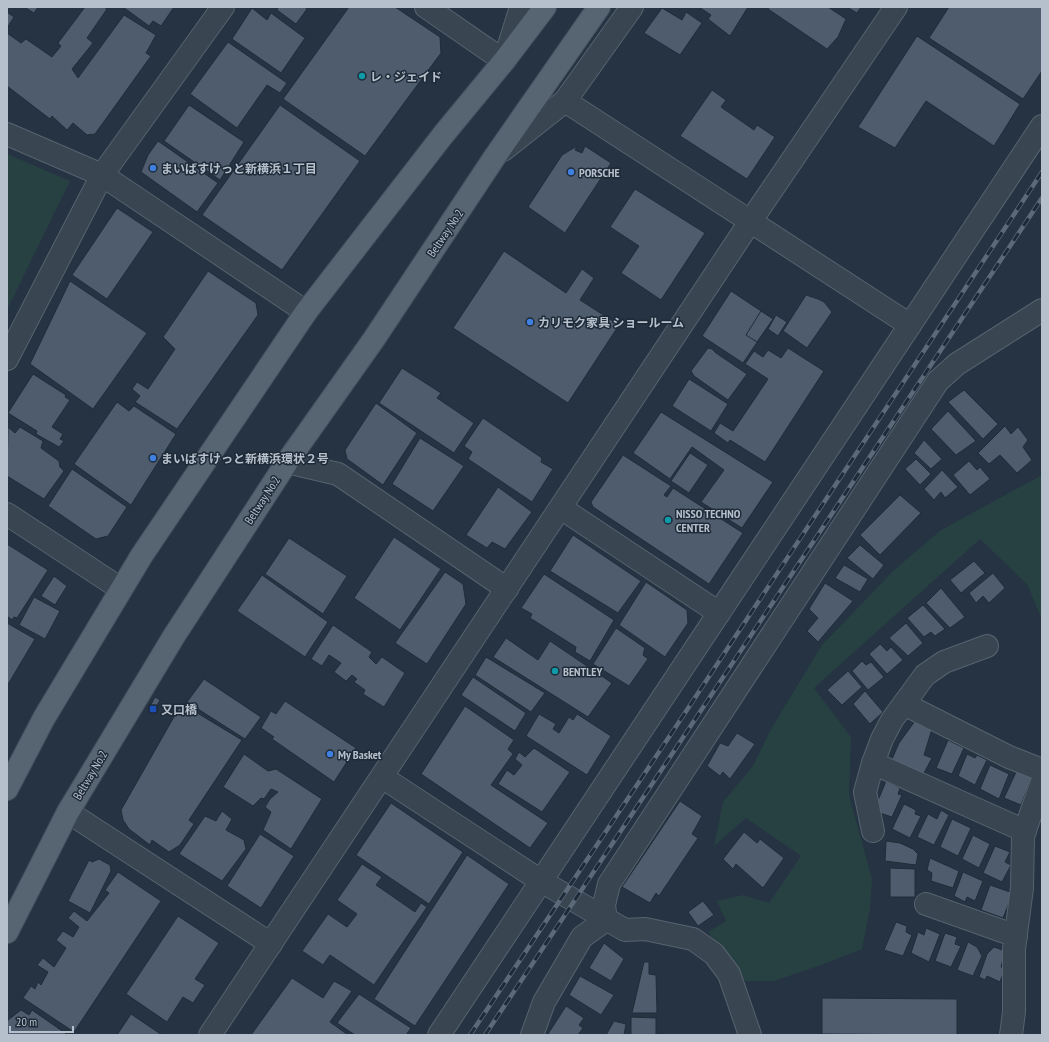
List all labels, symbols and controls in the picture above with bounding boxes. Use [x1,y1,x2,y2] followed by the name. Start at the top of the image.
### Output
[370,69,442,84] place label: レ・ジェイド
[357,71,367,81] marker: レ・ジェイド
[161,161,317,176] place label: まいばすけっと新横浜１丁目
[148,163,158,173] marker: まいばすけっと新横浜１丁目
[579,165,620,180] place label: PORSCHE
[566,167,576,177] marker: PORSCHE
[424,206,466,260] street label: Beltway No.2
[538,315,684,330] place label: カリモク家具 ショールーム
[525,317,535,327] marker: カリモク家具 ショールーム
[161,451,329,466] place label: まいばすけっと新横浜環状２号
[148,453,158,463] marker: まいばすけっと新横浜環状２号
[241,473,283,527] street label: Beltway No.2
[676,506,741,535] place label: NISSO TECHNO CENTER
[663,515,673,525] marker: NISSO TECHNO CENTER
[563,664,602,679] place label: BENTLEY
[550,666,560,676] marker: BENTLEY
[161,702,198,717] place label: 又口橋
[148,704,158,714] marker: 又口橋
[338,747,382,762] place label: My Basket
[70,748,110,802] street label: Beltway No.2
[325,749,335,759] marker: My Basket
[10,1008,73,1034] scale bar
[16,1014,37,1029] text: 20 m

